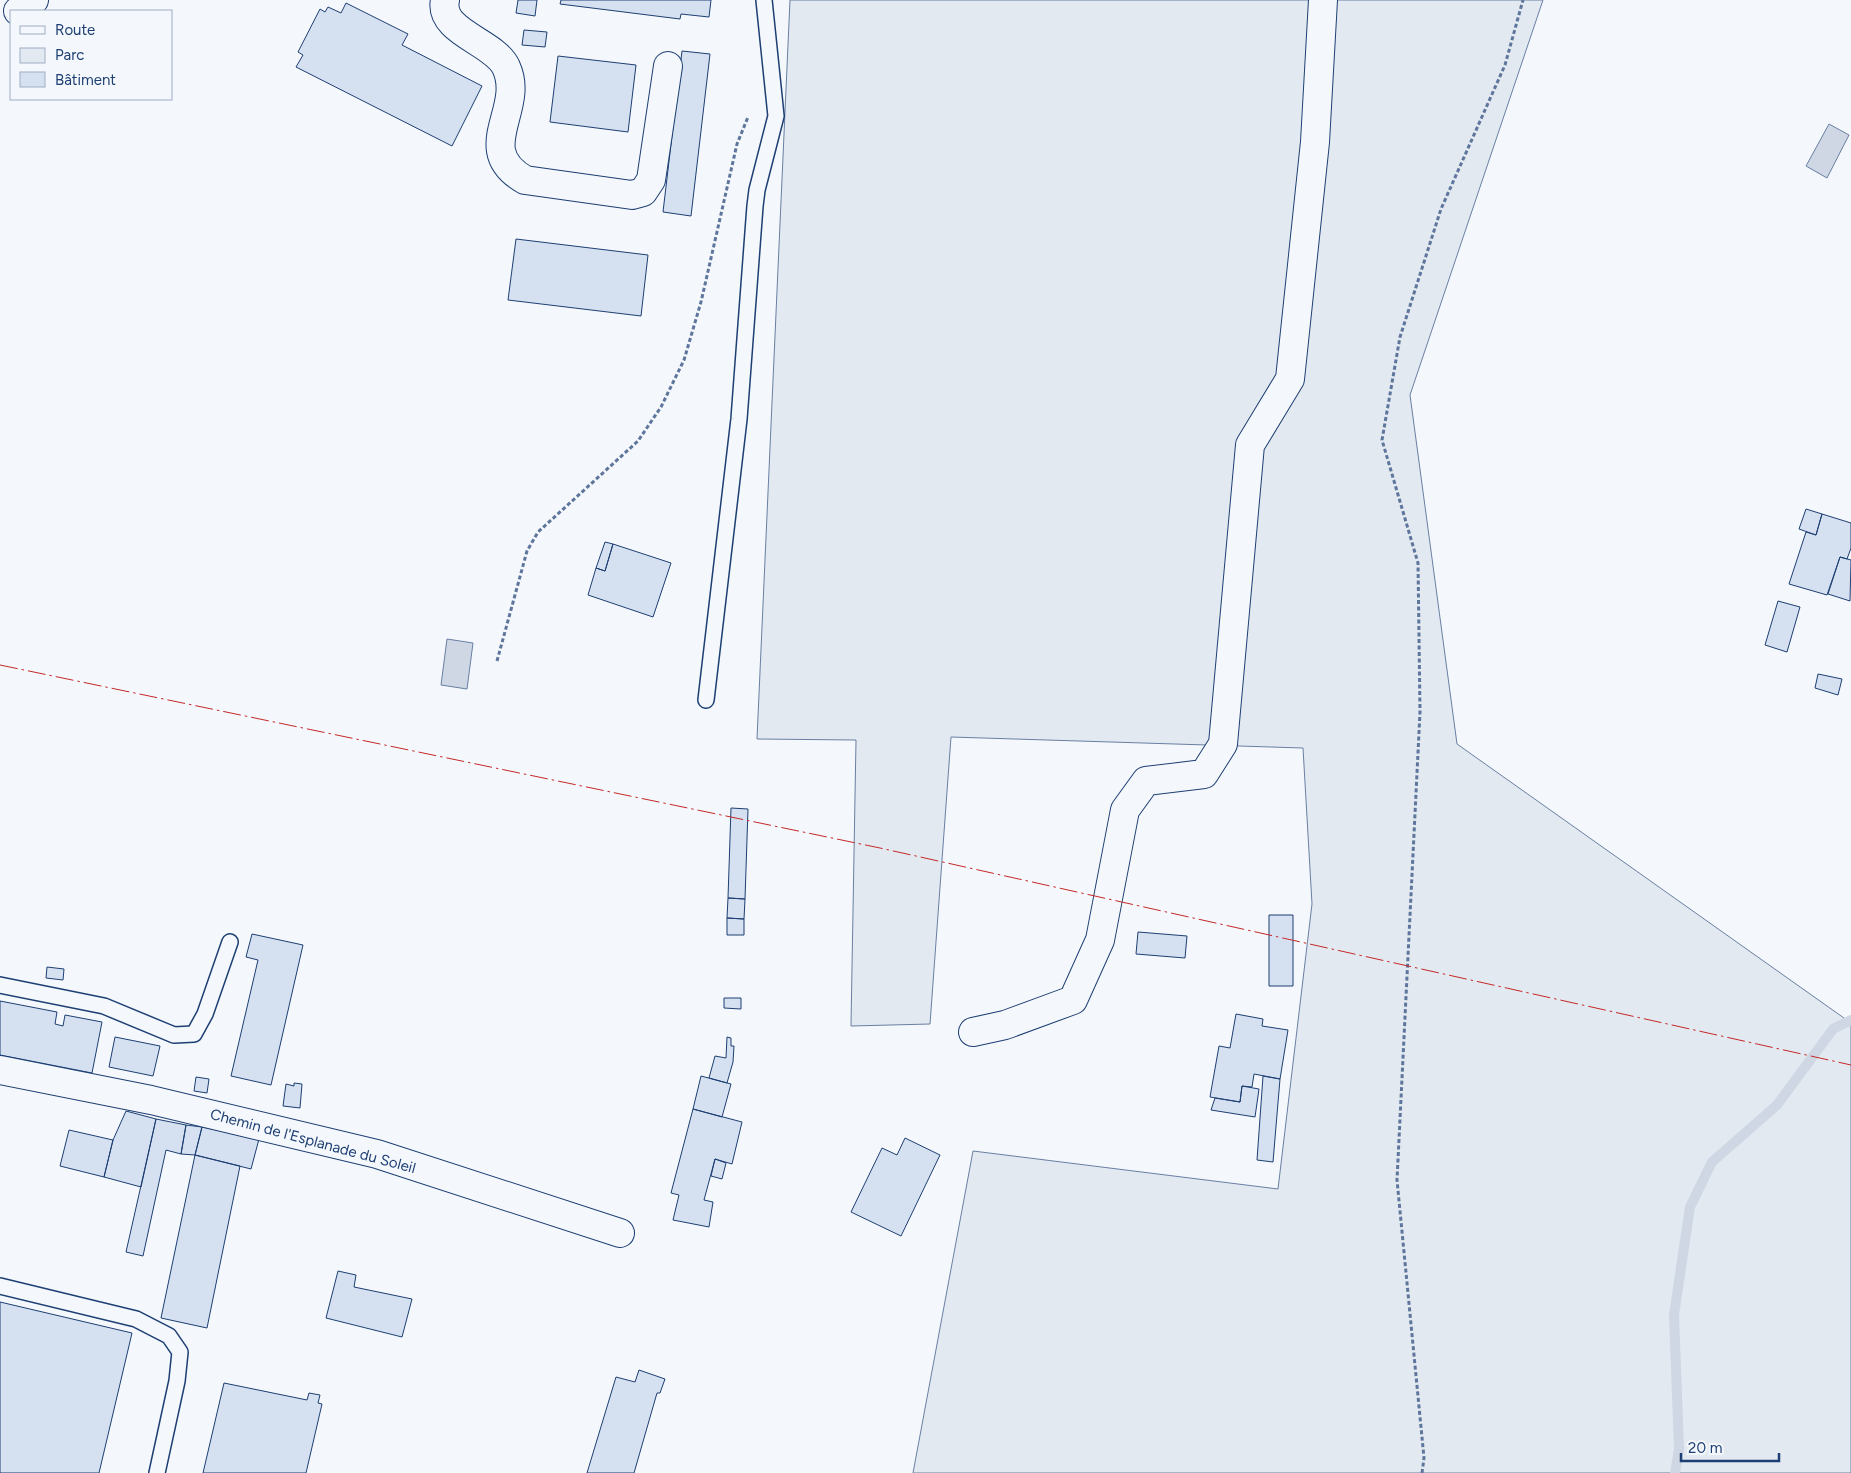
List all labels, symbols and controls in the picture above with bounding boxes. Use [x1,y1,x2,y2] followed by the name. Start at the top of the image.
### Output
[10,10,172,100] legend
[55,21,95,39] text: Route
[55,46,84,64] text: Parc
[55,71,116,89] text: Bâtiment
[208,1105,418,1177] street label: Chemin de l'Esplanade du Soleil
[1681,1430,1778,1462] scale bar
[1688,1439,1722,1457] text: 20 m

